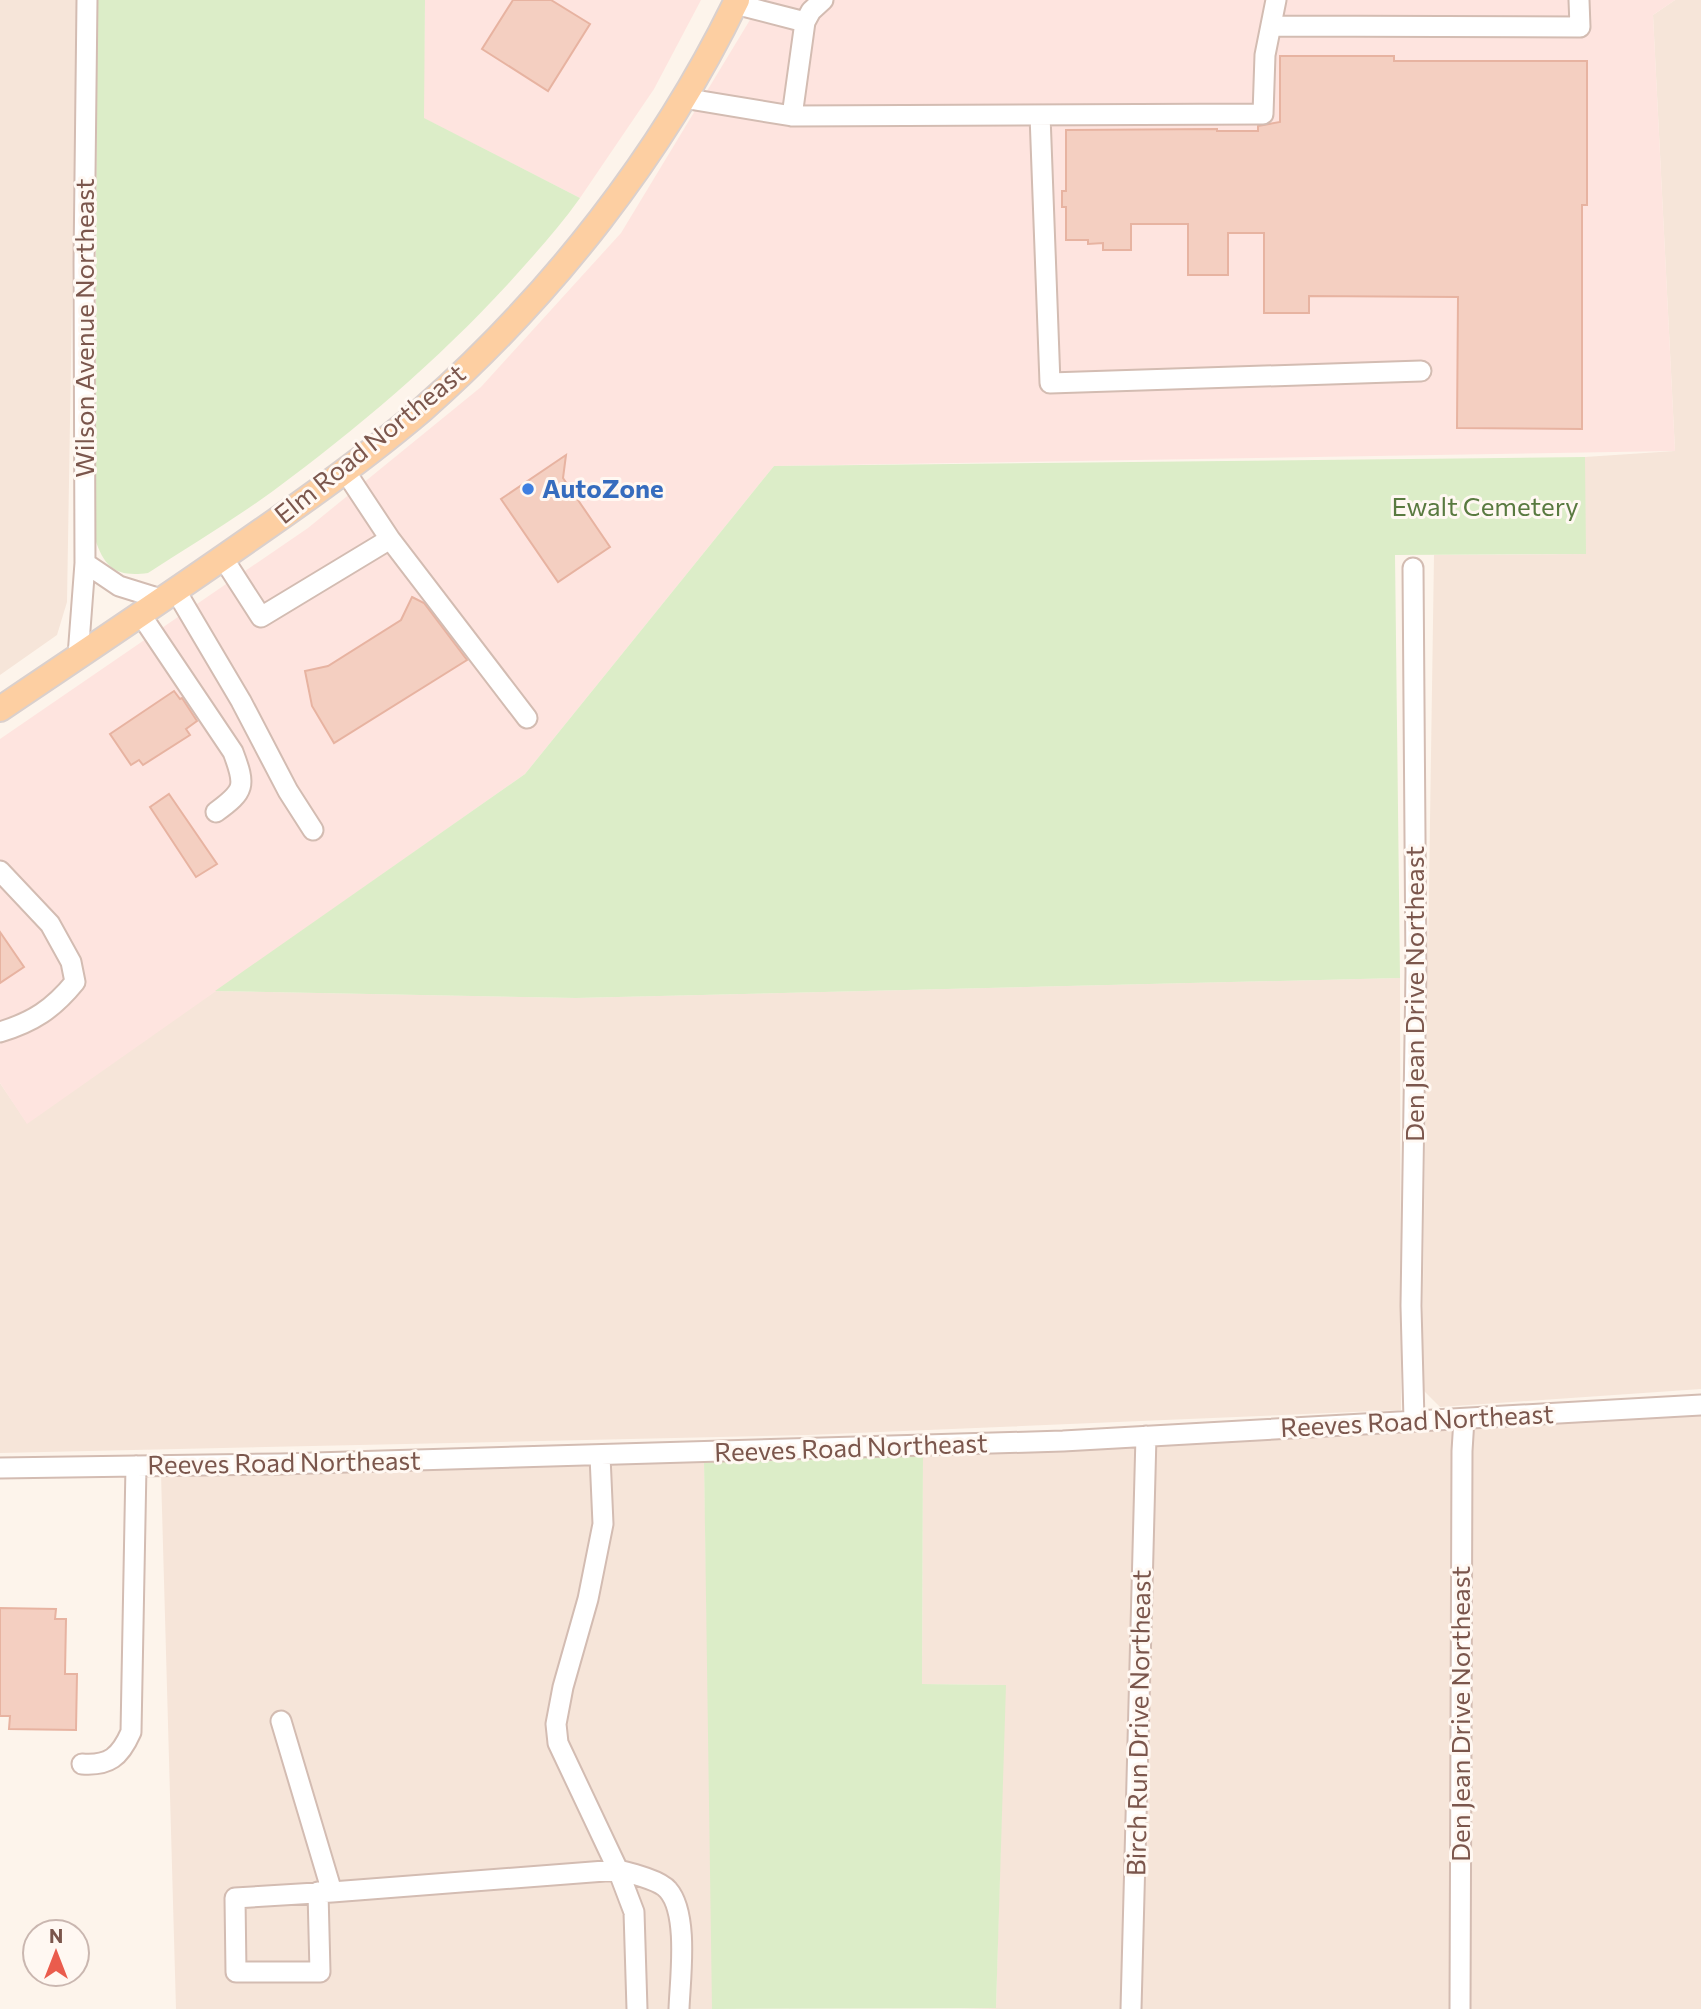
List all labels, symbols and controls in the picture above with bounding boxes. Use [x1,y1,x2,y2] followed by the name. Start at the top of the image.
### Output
[68,178,99,478] street label: Wilson Avenue Northeast
[268,356,471,529] street label: Elm Road Northeast
[542,472,664,503] place label: AutoZone
[520,481,536,497] marker: AutoZone
[1391,490,1579,521] park label: Ewalt Cemetery
[1398,846,1429,1142] street label: Den Jean Drive Northeast
[1280,1397,1554,1442] street label: Reeves Road Northeast
[714,1426,988,1467] street label: Reeves Road Northeast
[147,1444,421,1479] street label: Reeves Road Northeast
[1444,1566,1475,1862] street label: Den Jean Drive Northeast
[1119,1570,1156,1876] street label: Birch Run Drive Northeast
[21,1918,91,1988] north arrow
[49,1924,63,1947] text: N

